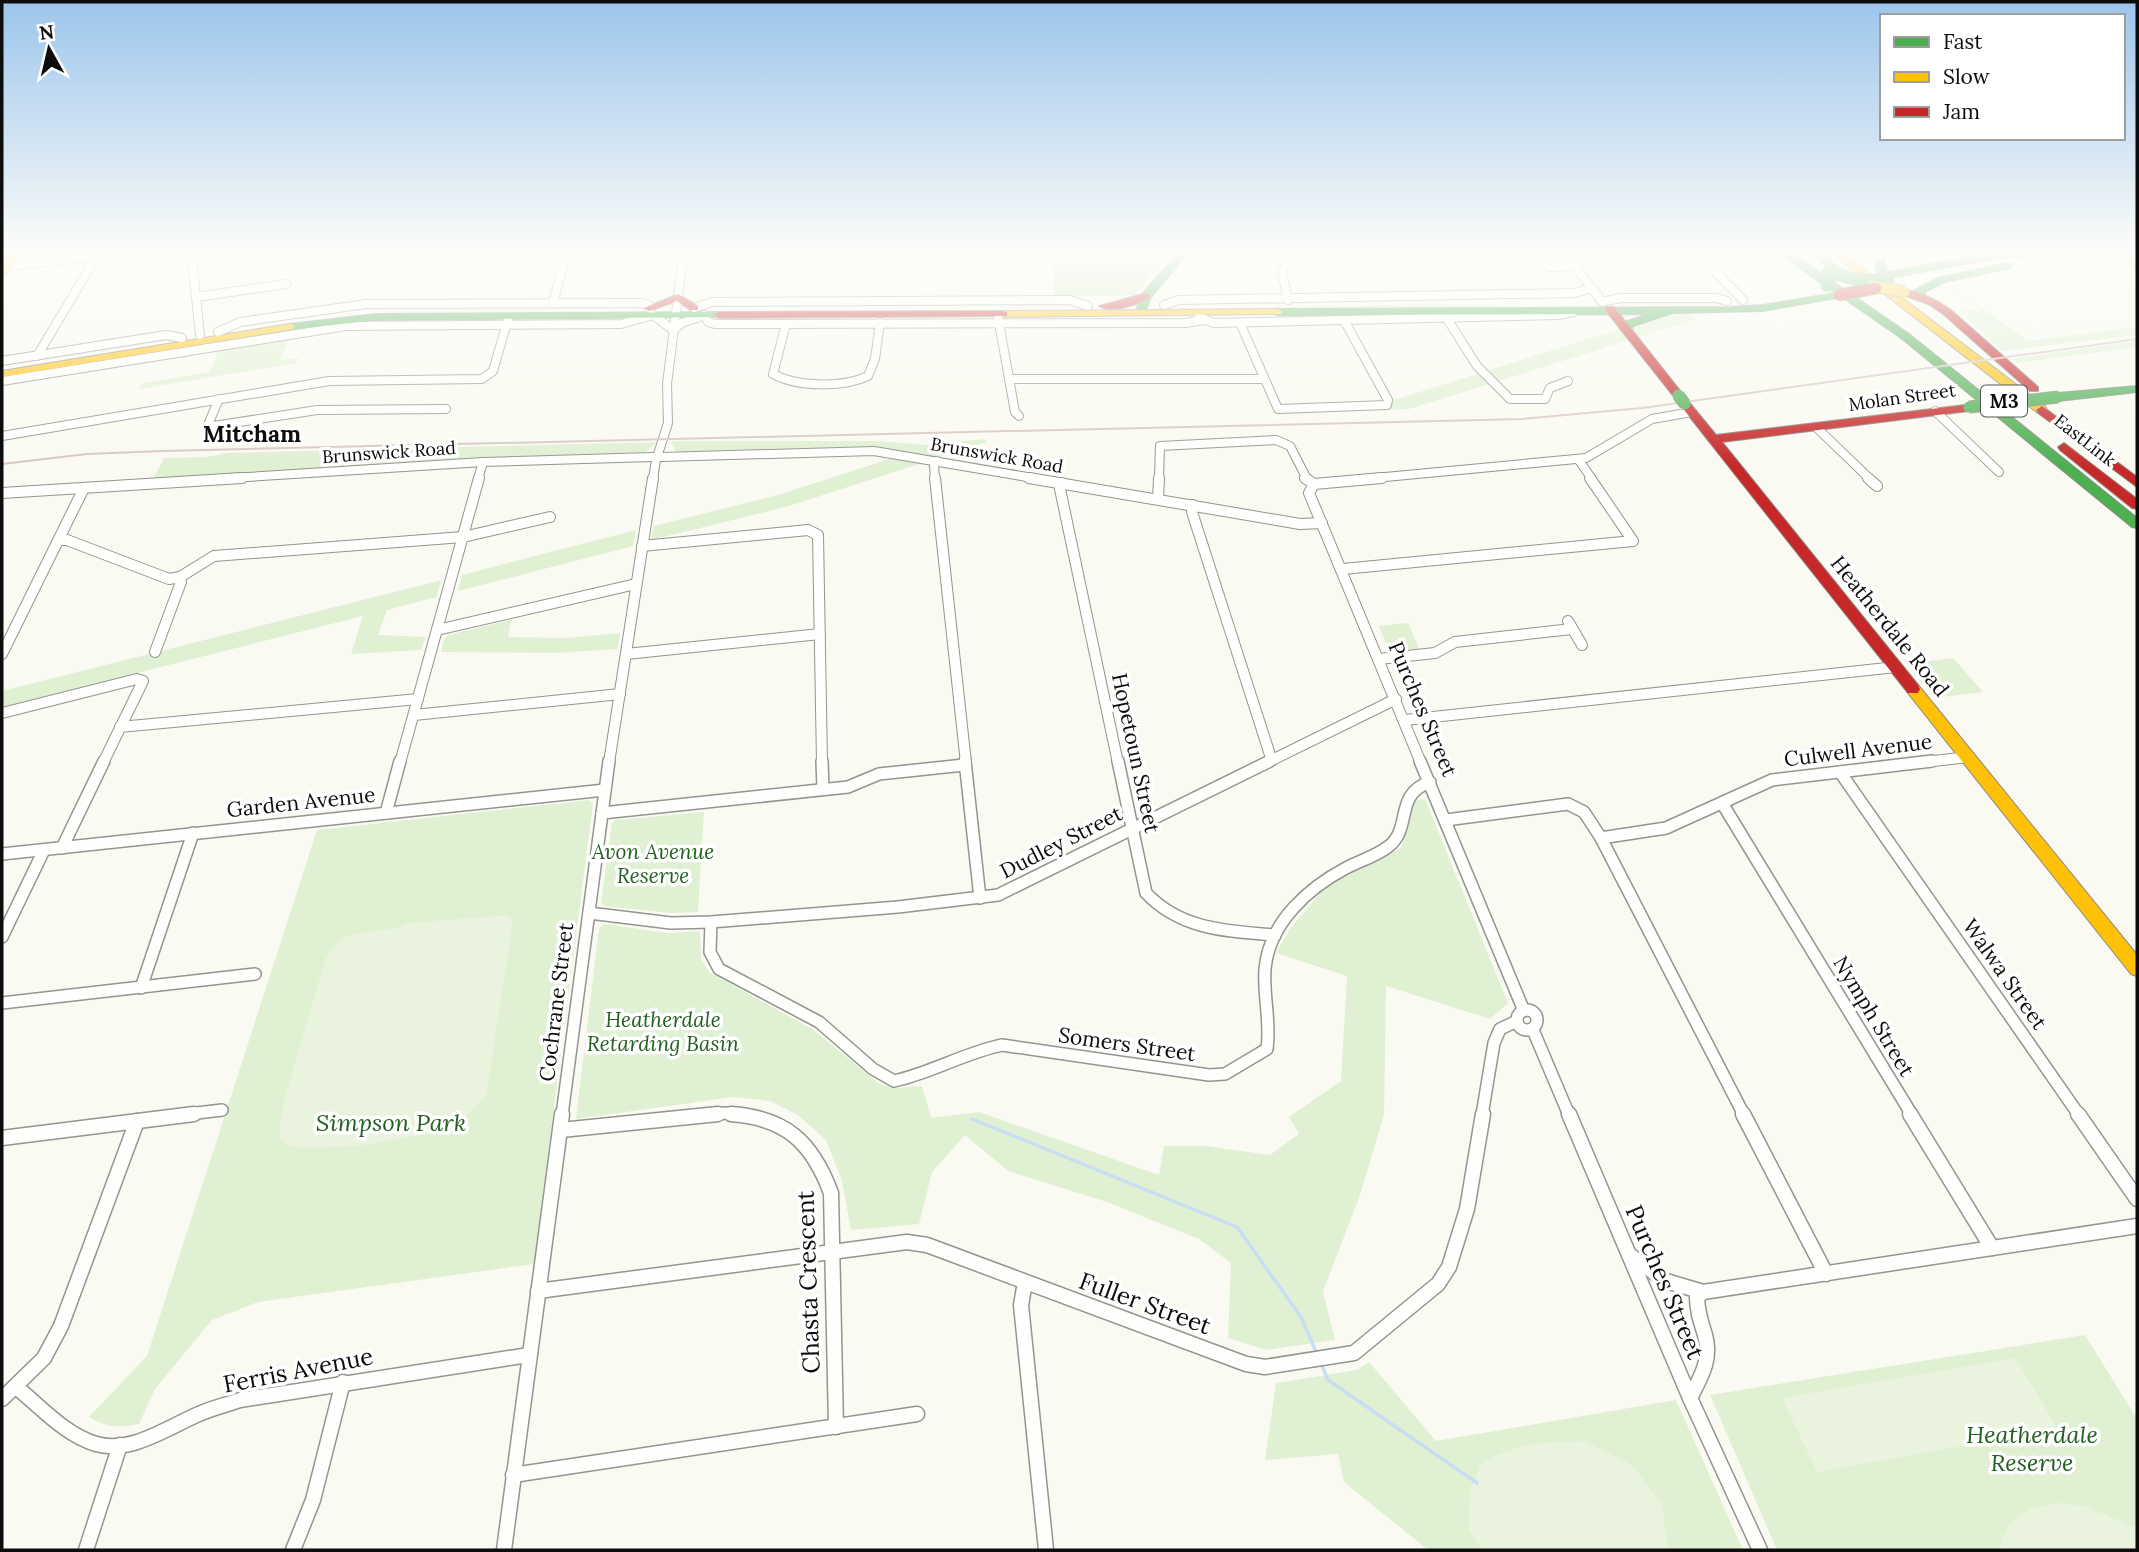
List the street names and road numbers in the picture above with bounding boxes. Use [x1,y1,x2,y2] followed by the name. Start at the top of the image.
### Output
[1847,378,1957,416] street label: Molan Street
[1981,386,2027,416] road number: M3
[2050,409,2121,471] street label: EastLink
[929,432,1065,478] street label: Brunswick Road
[321,436,457,468] street label: Brunswick Road
[1825,550,1955,702] street label: Heatherdale Road
[1382,637,1464,781] street label: Purches Street
[1106,671,1166,836] street label: Hopetoun Street
[1782,728,1934,772] street label: Culwell Avenue
[225,781,377,823] street label: Garden Avenue
[995,799,1128,884] street label: Dudley Street
[1957,913,2054,1035] street label: Walwa Street
[533,920,579,1083] street label: Cochrane Street
[1827,951,1921,1082] street label: Nymph Street
[1057,1021,1198,1067] street label: Somers Street
[789,1189,827,1374] street label: Chasta Crescent
[1619,1200,1712,1365] street label: Purches Street
[1075,1265,1216,1341] street label: Fuller Street
[220,1340,376,1400] street label: Ferris Avenue

